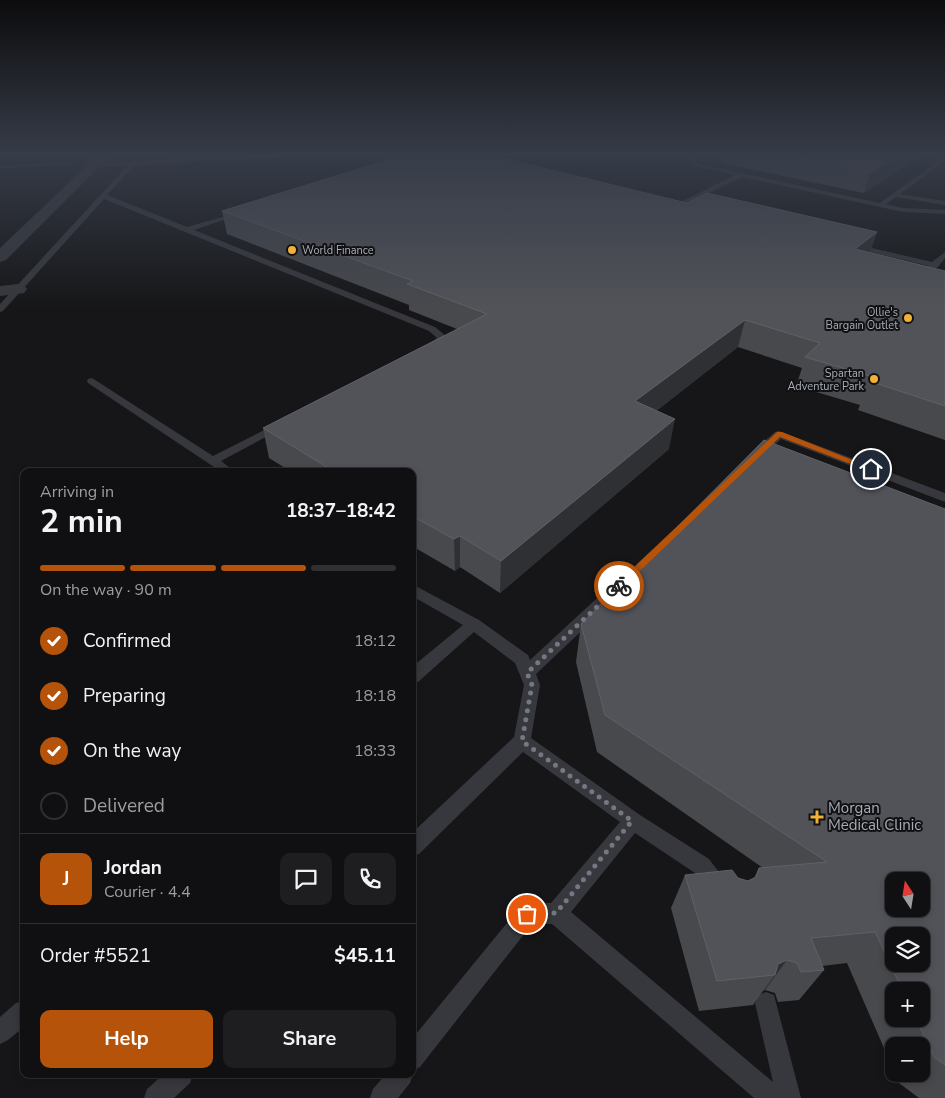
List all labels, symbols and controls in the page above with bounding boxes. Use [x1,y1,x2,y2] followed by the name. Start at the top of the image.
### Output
[302,243,374,258] place label: World Finance
[286,244,298,256] marker: World Finance
[826,305,898,333] place label: Ollie's Bargain Outlet
[902,312,914,324] marker: Ollie's Bargain Outlet
[787,366,864,394] place label: Spartan Adventure Park
[868,373,880,385] marker: Spartan Adventure Park
[850,448,892,490] pin
[857,455,885,483] icon: home
[40,481,114,503] text: Arriving in
[286,498,396,524] text: 18:37–18:42
[40,500,123,543] text: 2 min
[594,561,644,611] courier
[605,572,633,600] icon: bike
[40,579,172,601] text: On the way · 90 m
[40,627,68,655] icon: check
[83,628,171,654] text: Confirmed
[354,630,396,652] text: 18:12
[40,682,68,710] icon: check
[83,683,166,709] text: Preparing
[354,685,396,707] text: 18:18
[40,737,68,765] icon: check
[83,738,181,764] text: On the way
[354,740,396,762] text: 18:33
[83,793,165,819] text: Delivered
[828,798,921,835] place label: Morgan Medical Clinic
[810,810,824,824] marker: Morgan Medical Clinic
[280,853,332,905] button: chat
[344,853,396,905] button: phone
[104,855,162,881] text: Jordan
[63,866,69,892] text: J
[885,872,930,918] north arrow
[885,872,930,1082] map controls
[104,881,190,903] text: Courier · 4.4
[506,893,548,935] pin
[513,900,541,928] icon: bag
[885,927,930,972] button: layers
[40,943,151,969] text: Order #5521
[334,943,396,969] text: $45.11
[885,982,930,1027] button: +
[40,1010,213,1068] button: Help
[223,1010,396,1068] button: Share
[885,1037,930,1082] button: −

